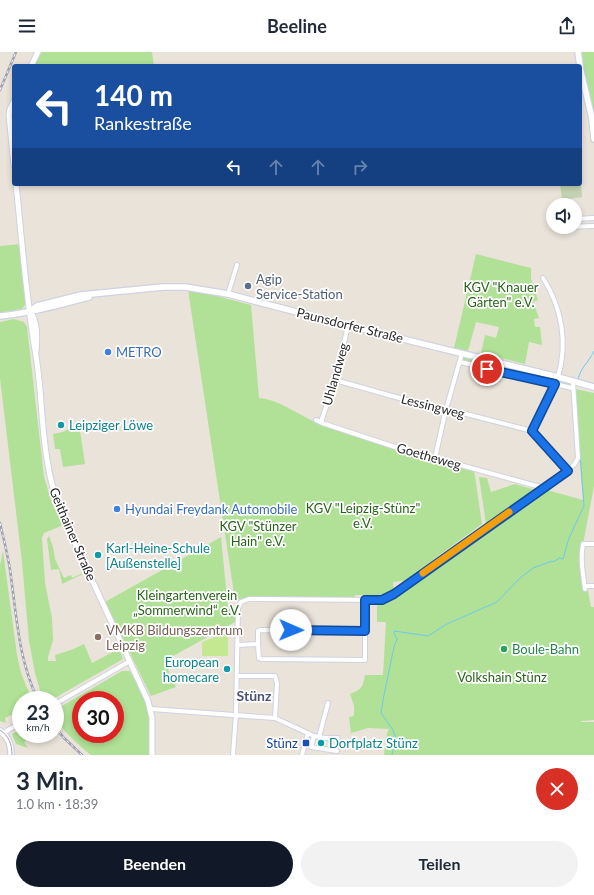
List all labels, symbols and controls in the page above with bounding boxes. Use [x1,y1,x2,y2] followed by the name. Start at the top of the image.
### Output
[16,15,38,37] icon: menu
[267,15,327,37] text: Beeline
[556,15,578,37] icon: share
[94,78,173,112] text: 140 m
[28,80,80,132] icon: left
[94,112,192,134] text: Rankestraße
[223,156,245,178] icon: left
[265,156,287,178] icon: ahead
[307,156,329,178] icon: ahead
[349,156,371,178] icon: right
[546,198,582,234] map controls
[546,198,582,234] button: sound
[256,271,343,302] place label: Agip Service-Station
[463,279,539,310] park label: KGV "Knauer Gärten" e.V.
[243,281,253,291] marker: Agip Service-Station
[295,304,405,346] street label: Paunsdorfer Straße
[318,341,352,407] street label: Uhlandweg
[116,344,162,360] place label: METRO
[103,347,113,357] marker: METRO
[470,352,504,386] pin
[476,358,498,380] icon: arrive
[399,390,467,422] street label: Lessingweg
[69,417,153,433] place label: Leipziger Löwe
[56,420,66,430] marker: Leipziger Löwe
[395,439,463,473] street label: Goetheweg
[46,485,100,583] street label: Geithainer Straße
[306,500,420,531] park label: KGV "Leipzig-Stünz" e.V.
[125,501,298,517] place label: Hyundai Freydank Automobile
[112,504,122,514] marker: Hyundai Freydank Automobile
[219,518,297,549] park label: KGV "Stünzer Hain" e.V.
[106,540,210,571] place label: Karl-Heine-Schule [Außenstelle]
[93,550,103,560] marker: Karl-Heine-Schule [Außenstelle]
[133,587,241,618] park label: Kleingartenverein „Sommerwind“ e.V.
[270,609,312,651] position arrow
[106,622,243,653] place label: VMKB Bildungszentrum Leipzig
[93,632,103,642] marker: VMKB Bildungszentrum Leipzig
[512,641,579,657] place label: Boule-Bahn
[499,644,509,654] marker: Boule-Bahn
[163,654,219,685] place label: European homecare
[222,664,232,674] marker: European homecare
[457,669,547,685] park label: Volkshain Stünz
[237,687,272,704] district label: Stünz
[72,691,124,743] speed limit sign: 30
[26,700,50,724] text: 23
[26,721,50,733] text: km/h
[266,735,298,751] place label: Stünz
[329,735,418,751] place label: Dorfplatz Stünz
[301,738,311,748] marker: Stünz
[316,738,326,748] marker: Dorfplatz Stünz
[16,766,84,795] text: 3 Min.
[536,768,578,810] button: close
[16,796,98,812] text: 1.0 km · 18:39
[16,841,293,887] button: Beenden
[301,841,578,887] button: Teilen

